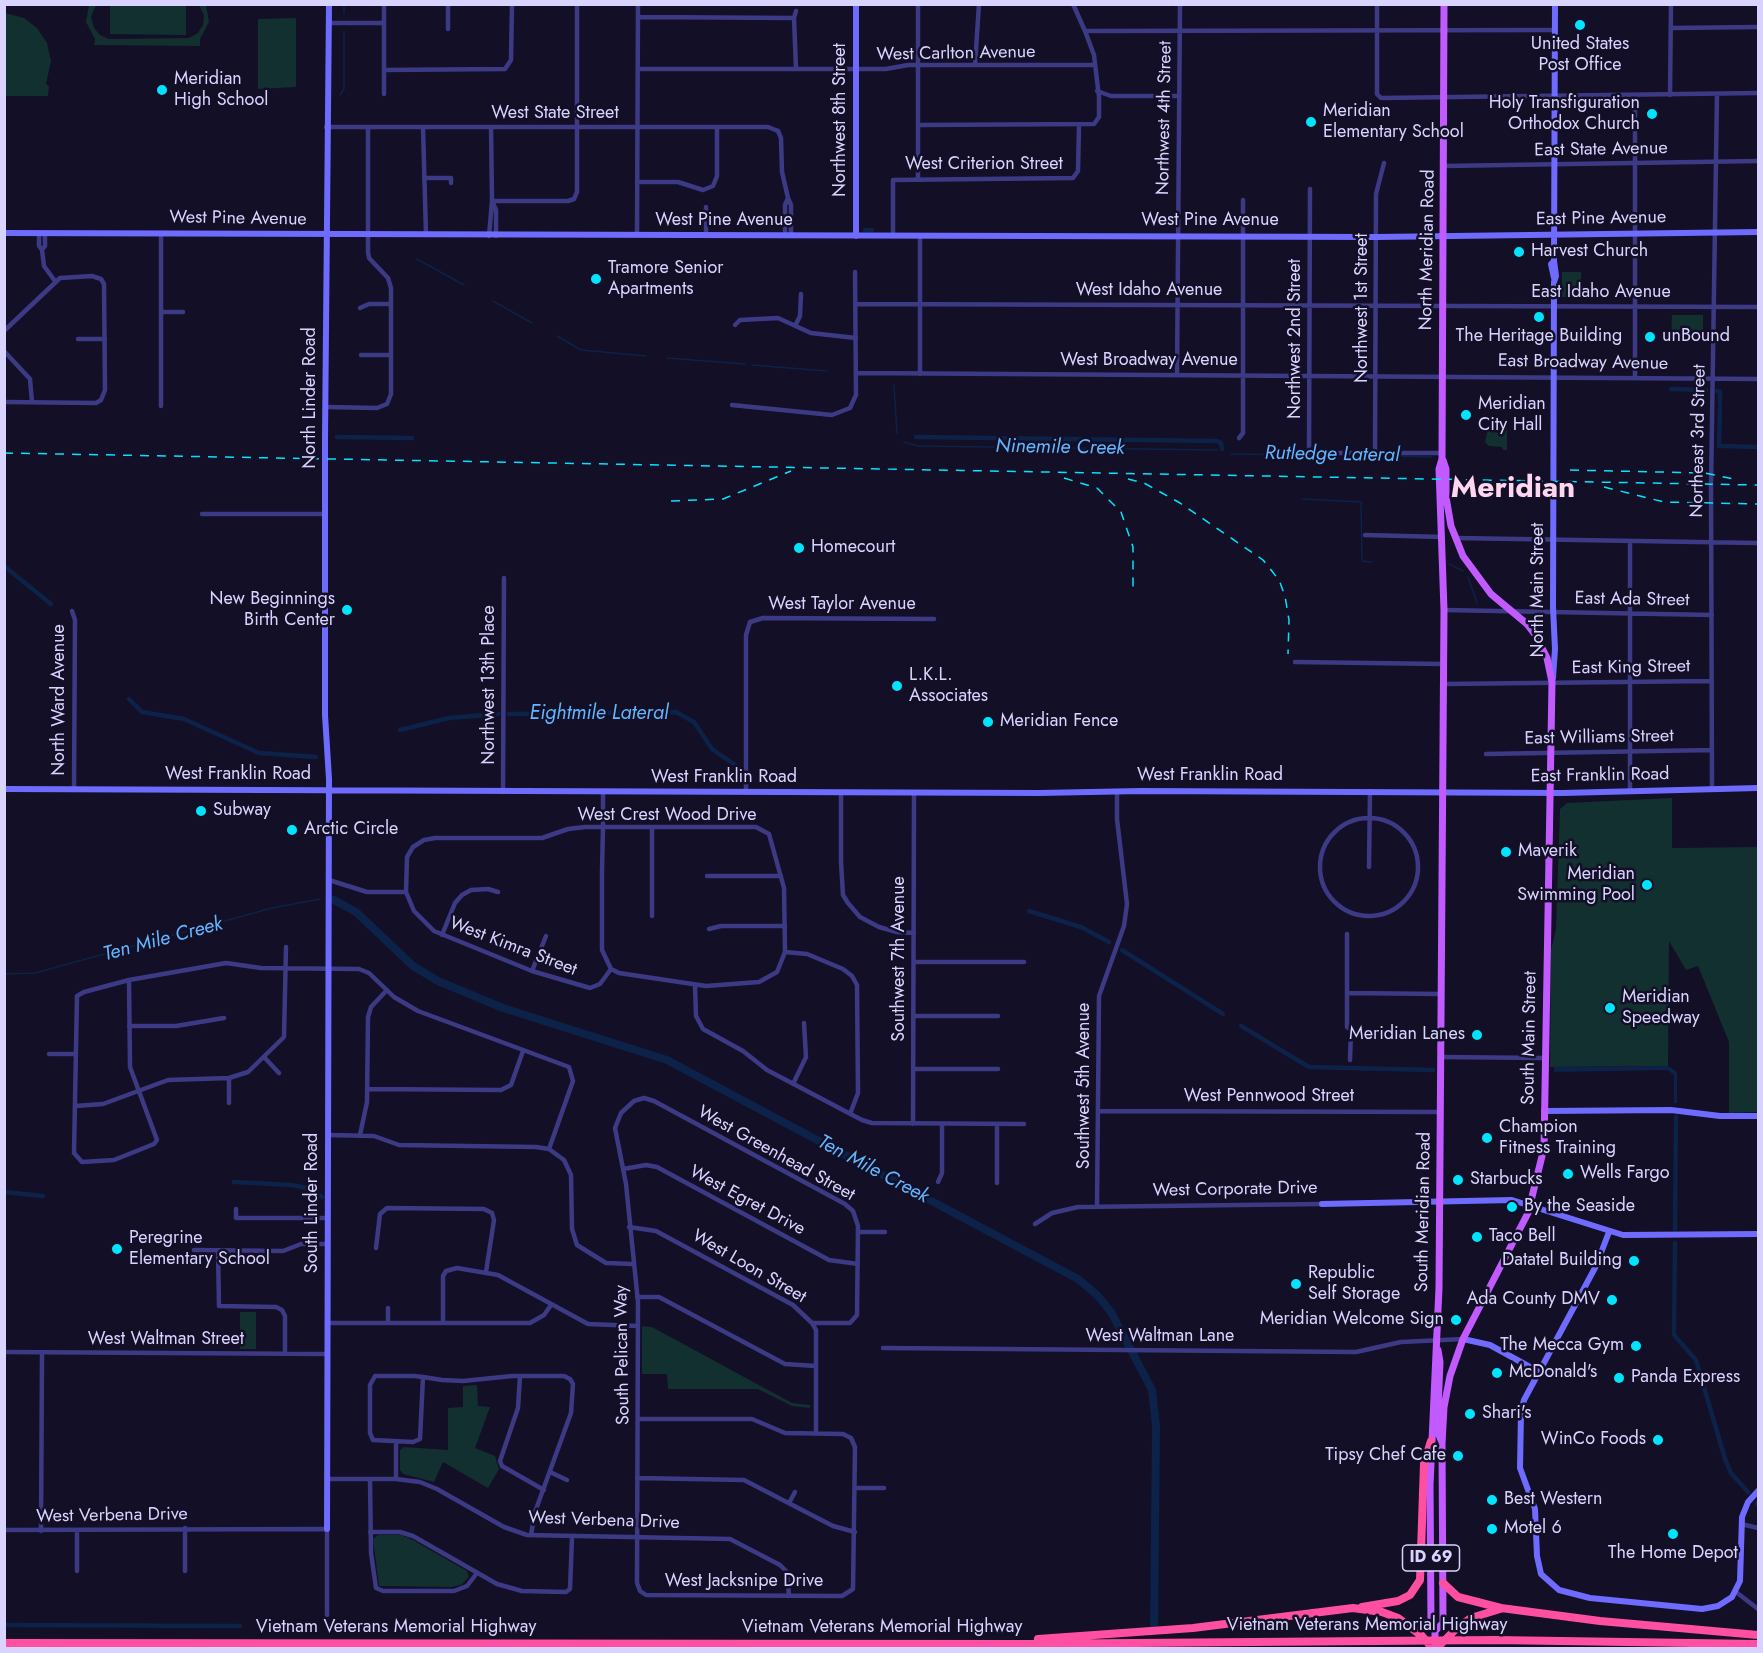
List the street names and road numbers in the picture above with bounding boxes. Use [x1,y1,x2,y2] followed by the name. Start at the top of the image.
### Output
[1153,41,1177,195] street label: Northwest 4th Street
[876,42,1036,66] street label: West Carlton Avenue
[830,43,852,197] street label: Northwest 8th Street
[491,103,619,125] street label: West State Street
[1534,138,1668,162] street label: East State Avenue
[905,154,1063,176] street label: West Criterion Street
[1416,169,1440,331] street label: North Meridian Road
[169,207,307,231] street label: West Pine Avenue
[1536,207,1666,231] street label: East Pine Avenue
[655,210,793,232] street label: West Pine Avenue
[1141,210,1279,232] street label: West Pine Avenue
[1352,233,1374,383] street label: Northwest 1st Street
[1285,259,1307,419] street label: Northwest 2nd Street
[1076,280,1222,302] street label: West Idaho Avenue
[1531,282,1671,304] street label: East Idaho Avenue
[300,327,322,469] street label: North Linder Road
[1060,350,1238,372] street label: West Broadway Avenue
[1498,351,1668,375] street label: East Broadway Avenue
[1687,364,1711,518] street label: Northeast 3rd Street
[1528,523,1550,657] street label: North Main Street
[1574,588,1690,612] street label: East Ada Street
[768,594,916,616] street label: West Taylor Avenue
[479,605,501,765] street label: Northwest 13th Place
[49,624,71,776] street label: North Ward Avenue
[1572,656,1690,680] street label: East King Street
[1524,726,1674,750] street label: East Williams Street
[165,764,311,786] street label: West Franklin Road
[1530,764,1670,788] street label: East Franklin Road
[1137,765,1283,787] street label: West Franklin Road
[651,767,797,789] street label: West Franklin Road
[578,805,756,827] street label: West Crest Wood Drive
[889,876,911,1042] street label: Southwest 7th Avenue
[446,913,580,981] street label: West Kimra Street
[1518,971,1542,1105] street label: South Main Street
[1074,1003,1096,1169] street label: Southwest 5th Avenue
[1184,1086,1354,1108] street label: West Pennwood Street
[694,1102,858,1206] street label: West Greenhead Street
[1412,1132,1436,1292] street label: South Meridian Road
[302,1133,324,1273] street label: South Linder Road
[686,1161,808,1241] street label: West Egret Drive
[1152,1178,1318,1202] street label: West Corporate Drive
[688,1226,810,1308] street label: West Loon Street
[611,1285,635,1425] street label: South Pelican Way
[1086,1326,1234,1348] street label: West Waltman Lane
[88,1329,244,1351] street label: West Waltman Street
[36,1504,188,1528] street label: West Verbena Drive
[528,1508,680,1534] street label: West Verbena Drive
[1402,1545,1460,1571] road number: ID 69
[665,1571,823,1593] street label: West Jacksnipe Drive
[1227,1615,1507,1637] street label: Vietnam Veterans Memorial Highway
[256,1617,536,1639] street label: Vietnam Veterans Memorial Highway
[742,1617,1022,1639] street label: Vietnam Veterans Memorial Highway

